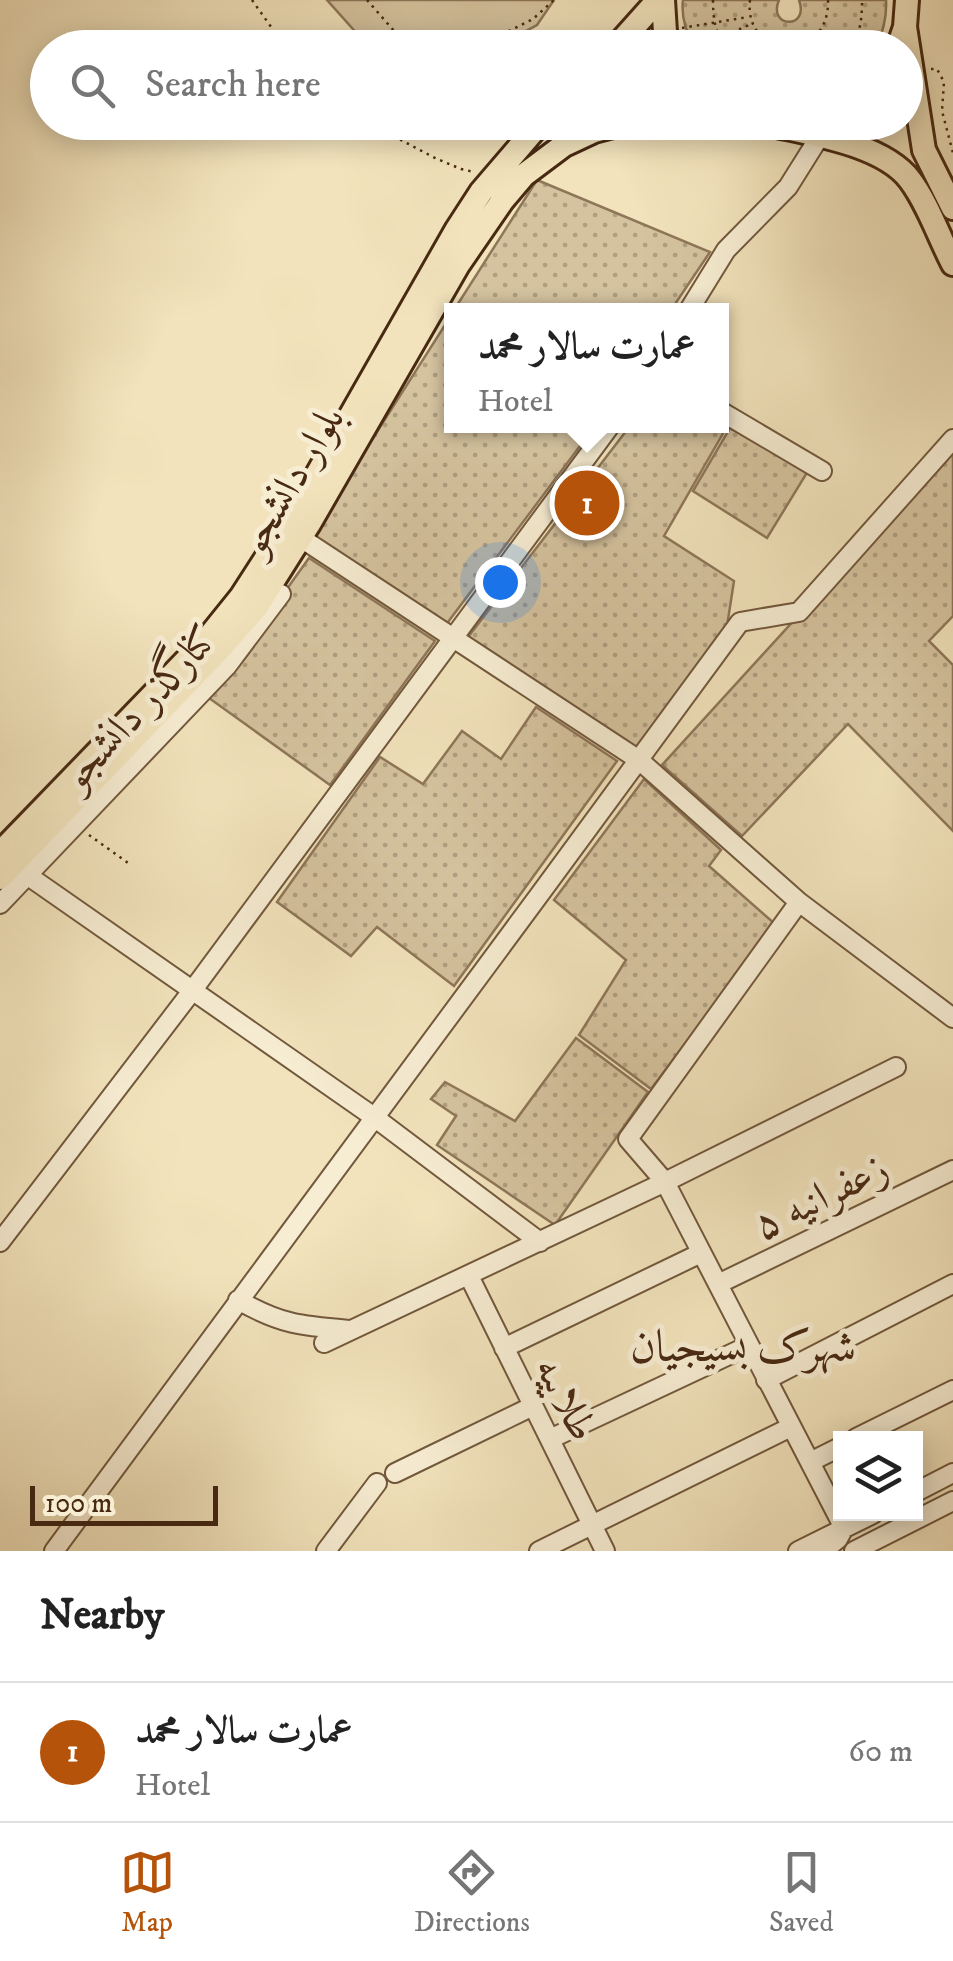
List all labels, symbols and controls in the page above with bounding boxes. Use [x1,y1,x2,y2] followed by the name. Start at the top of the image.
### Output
[30,30,923,140] search box
[65,58,120,113] icon: search
[145,61,321,109] text: Search here
[444,303,729,433] popup
[478,323,695,371] text: عمارت سالار محمد
[478,382,553,422] text: Hotel
[226,396,357,568] street label: بلوار دانشجو
[554,466,620,540] pin: 1
[475,557,526,608] your location
[44,611,230,804] street label: کنارگذر دانشجو
[745,1143,898,1253] street label: زعفرانیه ۵
[630,1320,856,1376] district label: شهرک بسیجیان
[522,1348,609,1450] street label: طلاییه
[833,1431,923,1521] map controls
[833,1431,923,1521] button: layers
[30,1481,218,1526] scale bar
[45,1486,112,1521] text: 100 m
[40,1590,164,1642] text: Nearby
[135,1707,353,1755] text: عمارت سالار محمد
[67,1732,78,1772] text: 1
[848,1732,913,1772] text: 60 m
[135,1766,210,1806] text: Hotel
[120,1845,175,1940] tab: Map
[414,1845,530,1940] tab: Directions
[769,1845,833,1940] tab: Saved

